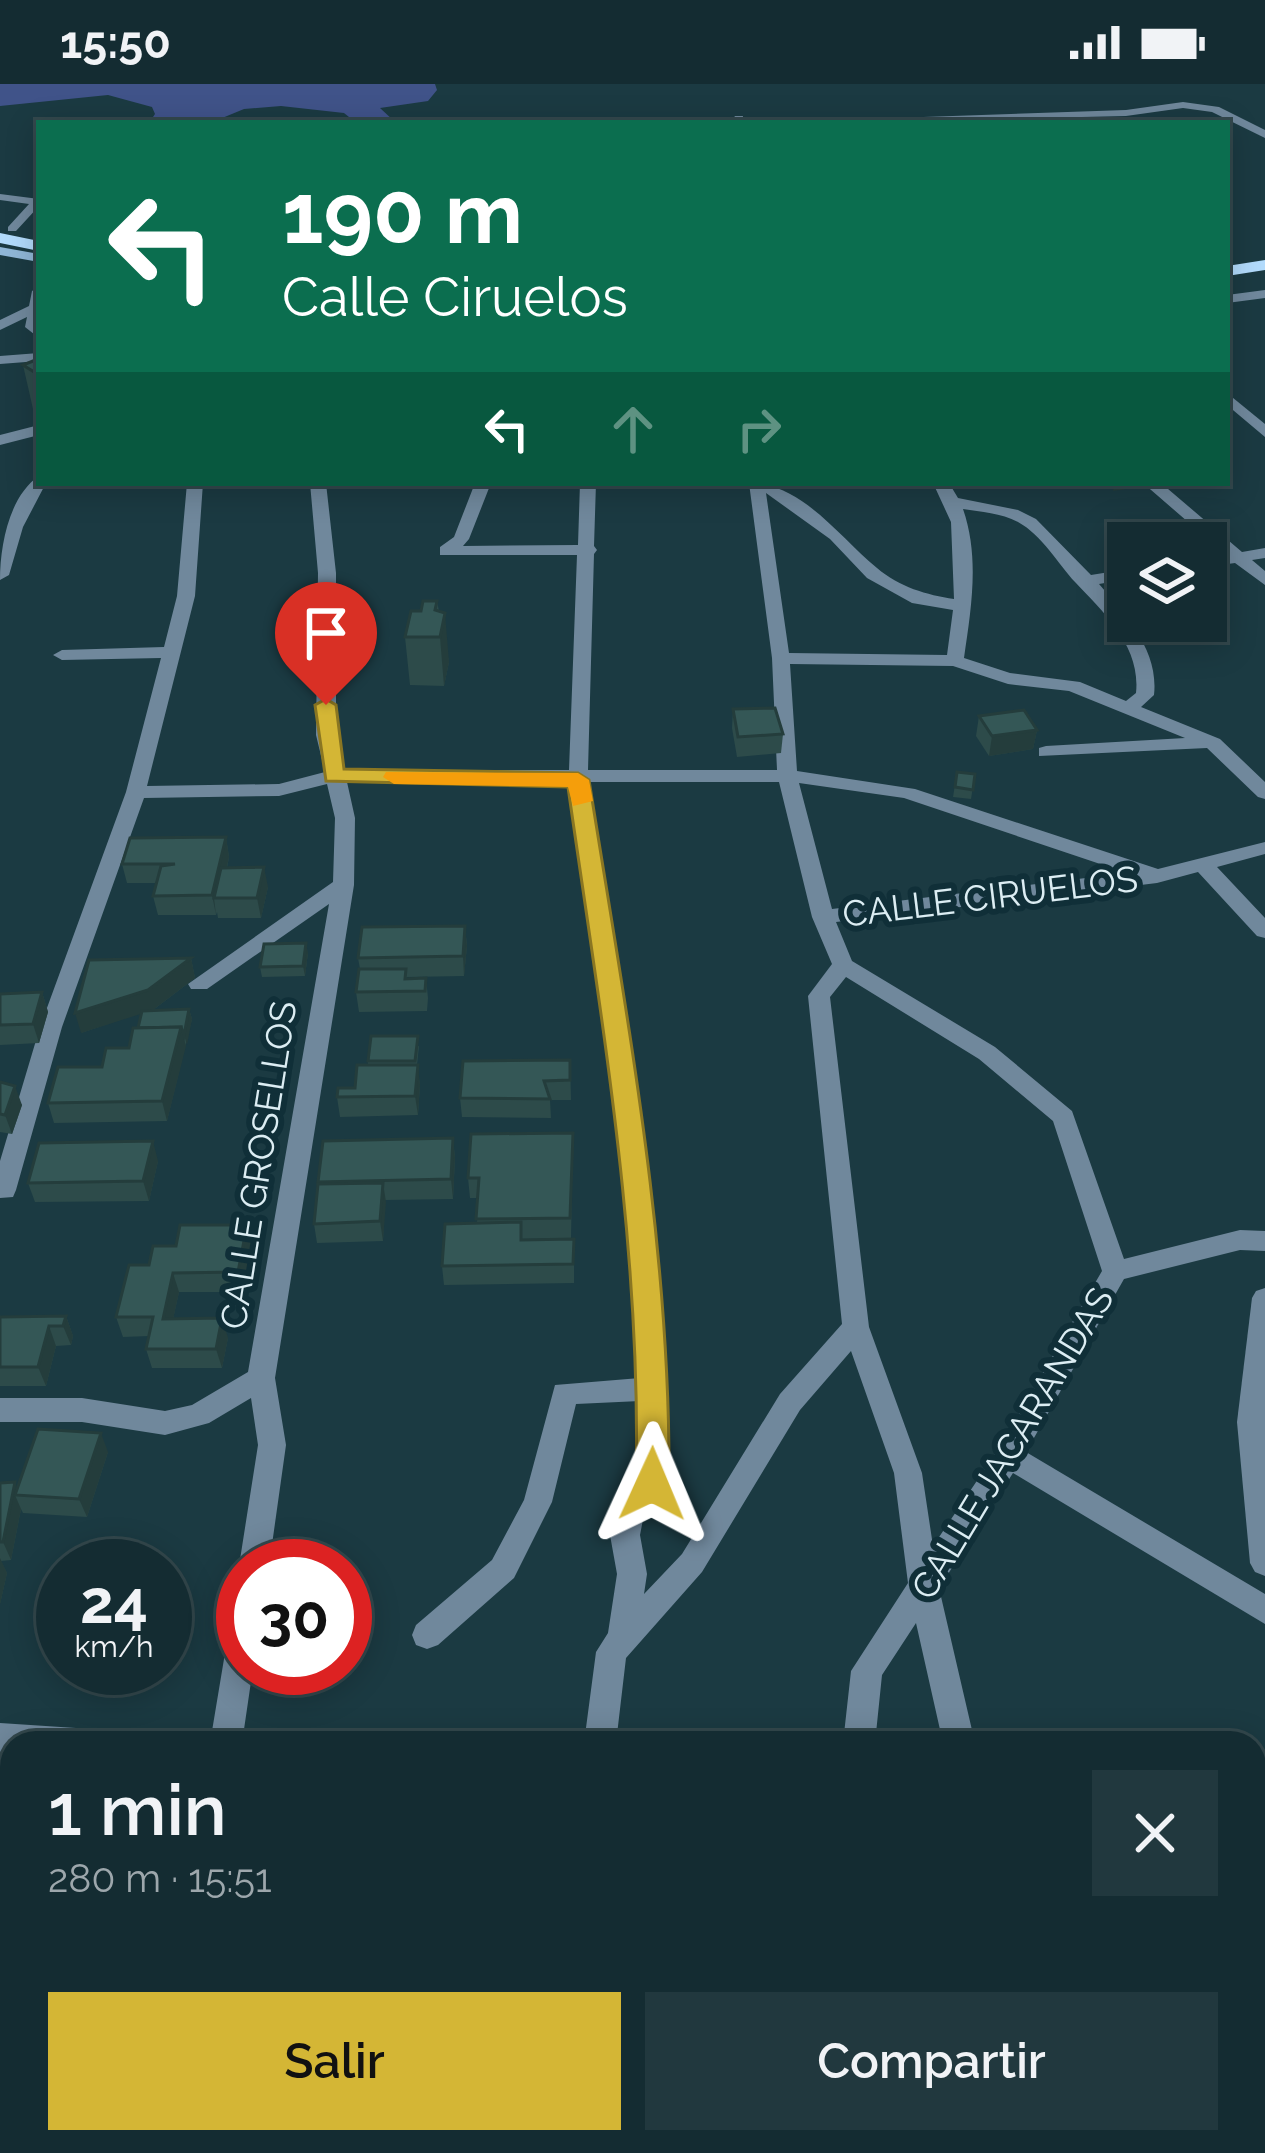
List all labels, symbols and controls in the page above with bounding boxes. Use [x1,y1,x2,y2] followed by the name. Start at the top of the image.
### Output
[60,16,171,69] text: 15:50
[282,164,523,263] text: 190 m
[84,168,240,324] icon: left
[282,265,628,329] text: Calle Ciruelos
[474,396,540,462] icon: left
[600,396,666,462] icon: ahead
[726,396,792,462] icon: right
[1107,522,1227,642] map controls
[1107,522,1227,642] button: layers
[275,582,377,705] pin
[293,600,359,666] icon: arrive
[840,857,1140,935] street label: CALLE CIRUELOS
[211,998,305,1332] street label: CALLE GROSELLOS
[902,1280,1122,1606] street label: CALLE JACARANDAS
[589,1421,715,1547] position arrow
[216,1539,372,1695] speed limit sign: 30
[80,1567,148,1637] text: 24
[74,1629,154,1664] text: km/h
[48,1767,227,1852] text: 1 min
[1092,1770,1218,1896] button: close
[48,1855,272,1901] text: 280 m · 15:51
[48,1992,621,2130] button: Salir
[645,1992,1218,2130] button: Compartir

